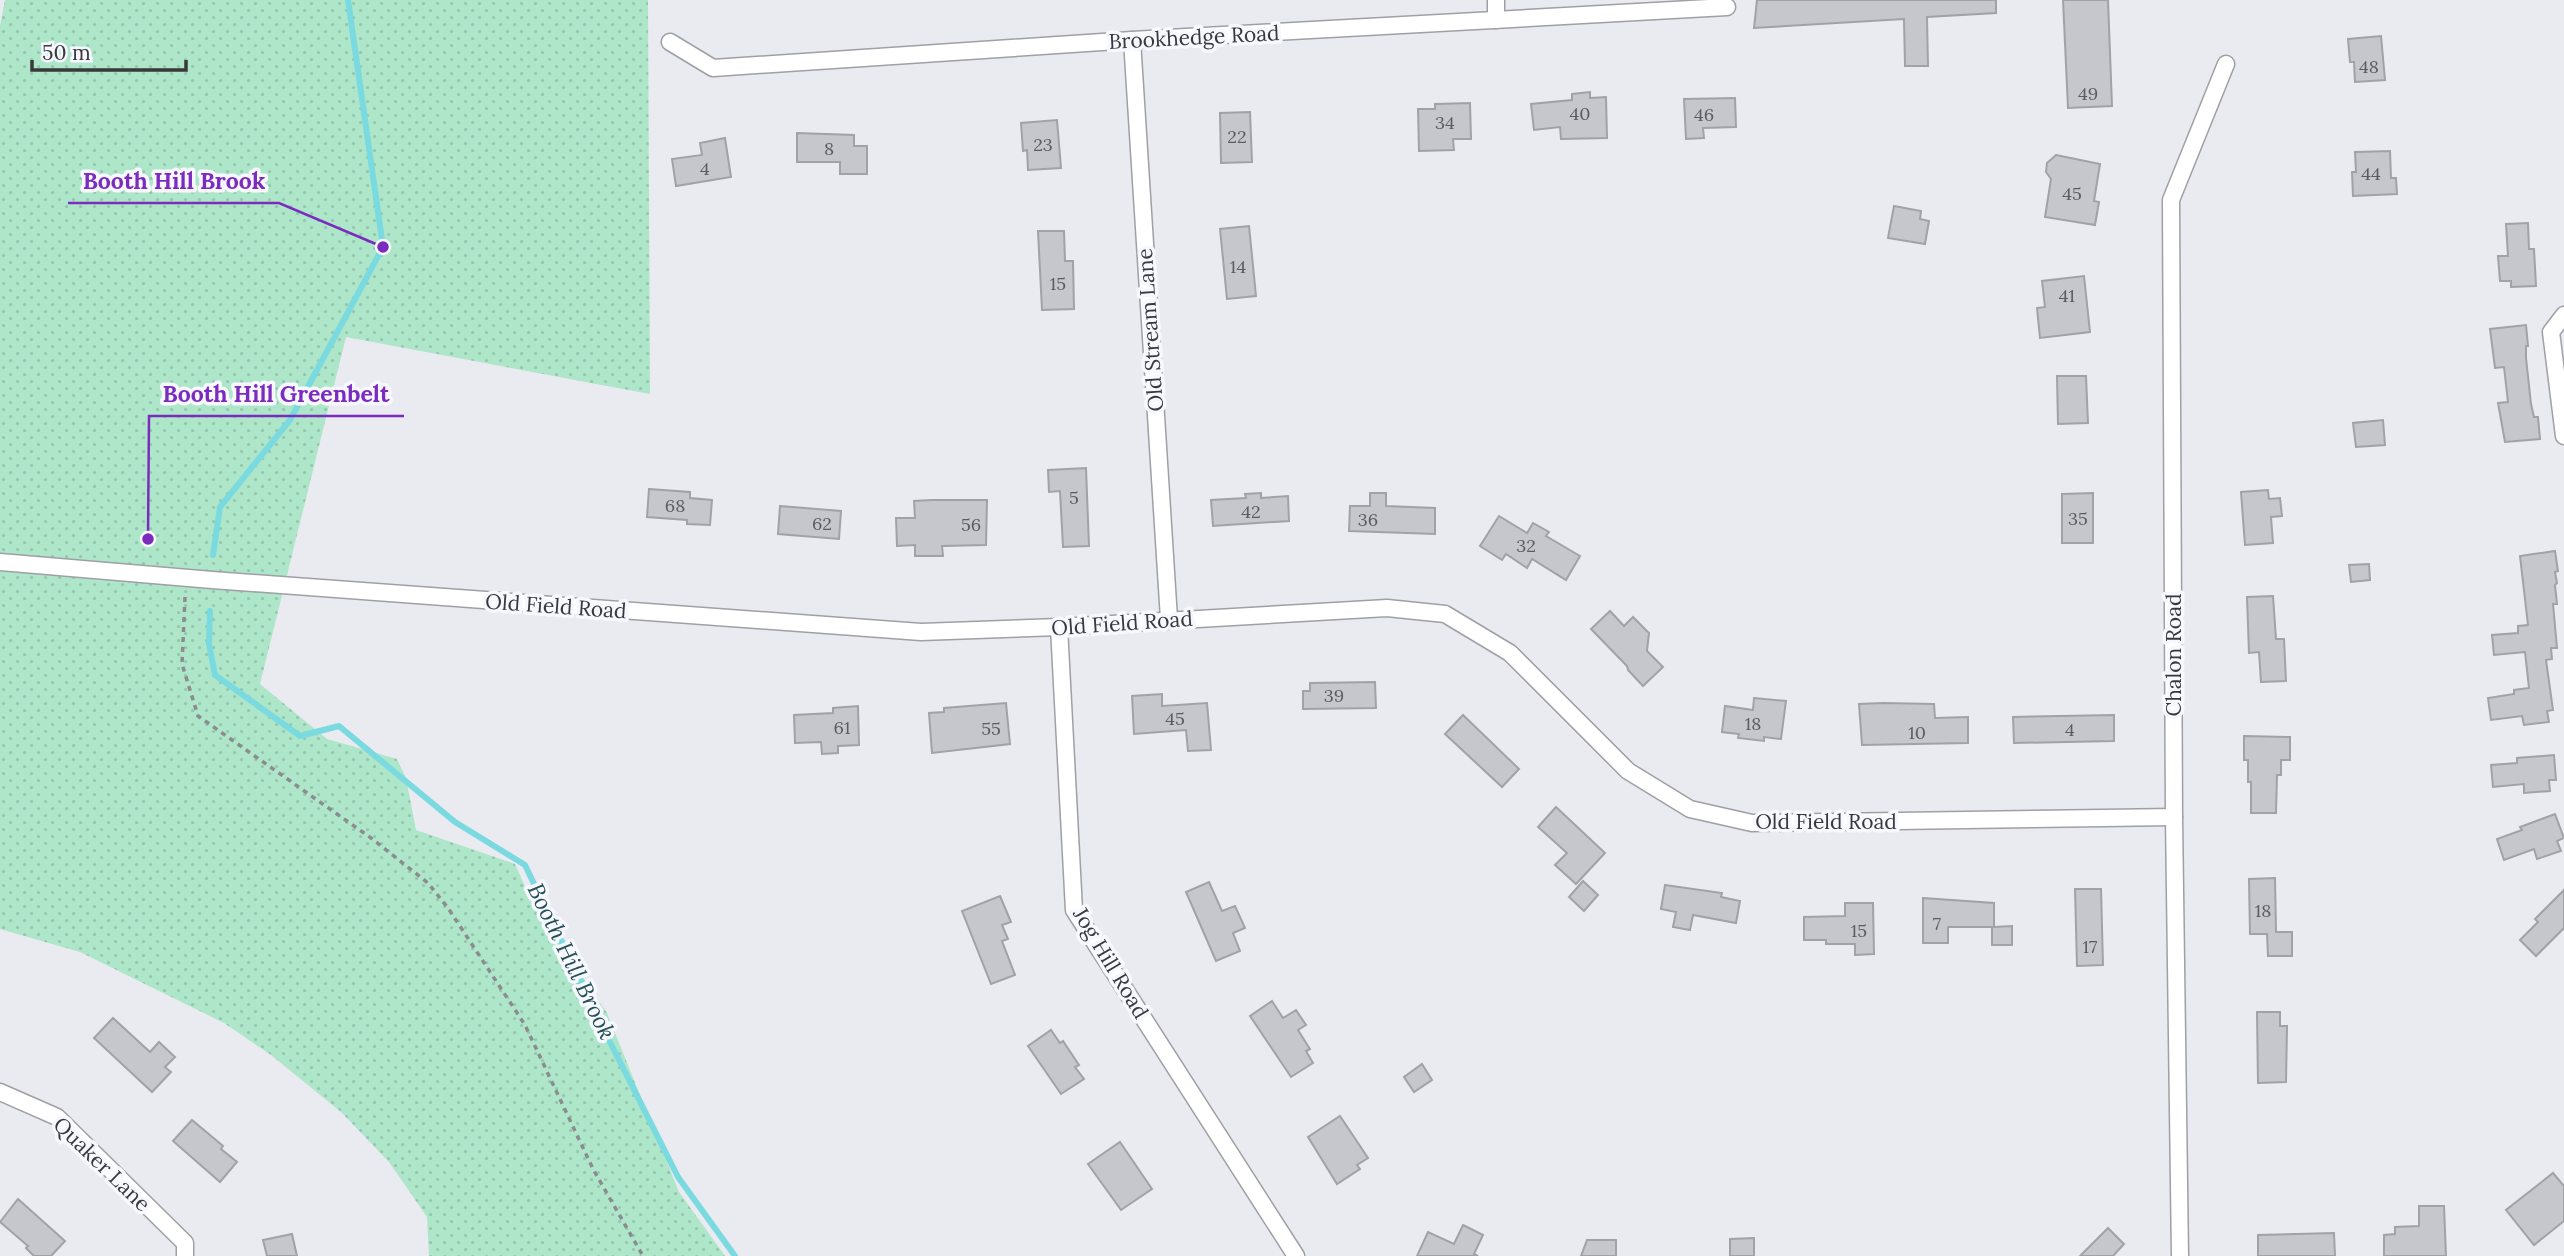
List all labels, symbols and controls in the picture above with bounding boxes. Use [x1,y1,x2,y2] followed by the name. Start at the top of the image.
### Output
[1108,19,1280,55] street label: Brookhedge Road
[32,28,186,72] scale bar
[42,39,91,66] text: 50 m
[2359,55,2379,78] house number: 48
[2078,82,2098,105] house number: 49
[1570,102,1590,125] house number: 40
[1694,103,1714,126] house number: 46
[1435,111,1455,134] house number: 34
[1227,125,1247,148] house number: 22
[1033,133,1053,156] house number: 23
[824,137,834,160] house number: 8
[700,157,710,180] house number: 4
[68,159,279,203] callout: Booth Hill Brook
[2361,162,2381,185] house number: 44
[83,166,266,195] text: Booth Hill Brook
[2062,182,2082,205] house number: 45
[1131,248,1169,412] street label: Old Stream Lane
[1230,255,1246,278] house number: 14
[1050,272,1066,295] house number: 15
[2059,284,2075,307] house number: 41
[149,372,404,416] callout: Booth Hill Greenbelt
[163,379,390,408] text: Booth Hill Greenbelt
[1069,486,1079,509] house number: 5
[665,494,685,517] house number: 68
[1241,500,1261,523] house number: 42
[2068,507,2088,530] house number: 35
[1358,508,1378,531] house number: 36
[812,512,832,535] house number: 62
[961,513,981,536] house number: 56
[1516,534,1536,557] house number: 32
[484,588,628,624] street label: Old Field Road
[2160,593,2187,717] street label: Chalon Road
[1050,605,1194,641] street label: Old Field Road
[1324,684,1344,707] house number: 39
[1165,707,1185,730] house number: 45
[1745,712,1761,735] house number: 18
[834,716,850,739] house number: 61
[981,717,1001,740] house number: 55
[2065,718,2075,741] house number: 4
[1908,721,1926,744] house number: 10
[1755,808,1897,835] street label: Old Field Road
[522,878,622,1044] water label: Booth Hill Brook
[2255,899,2271,922] house number: 18
[1067,902,1155,1024] street label: Jog Hill Road
[1933,912,1941,935] house number: 7
[1851,919,1867,942] house number: 15
[2083,935,2097,958] house number: 17
[48,1111,156,1217] street label: Quaker Lane

